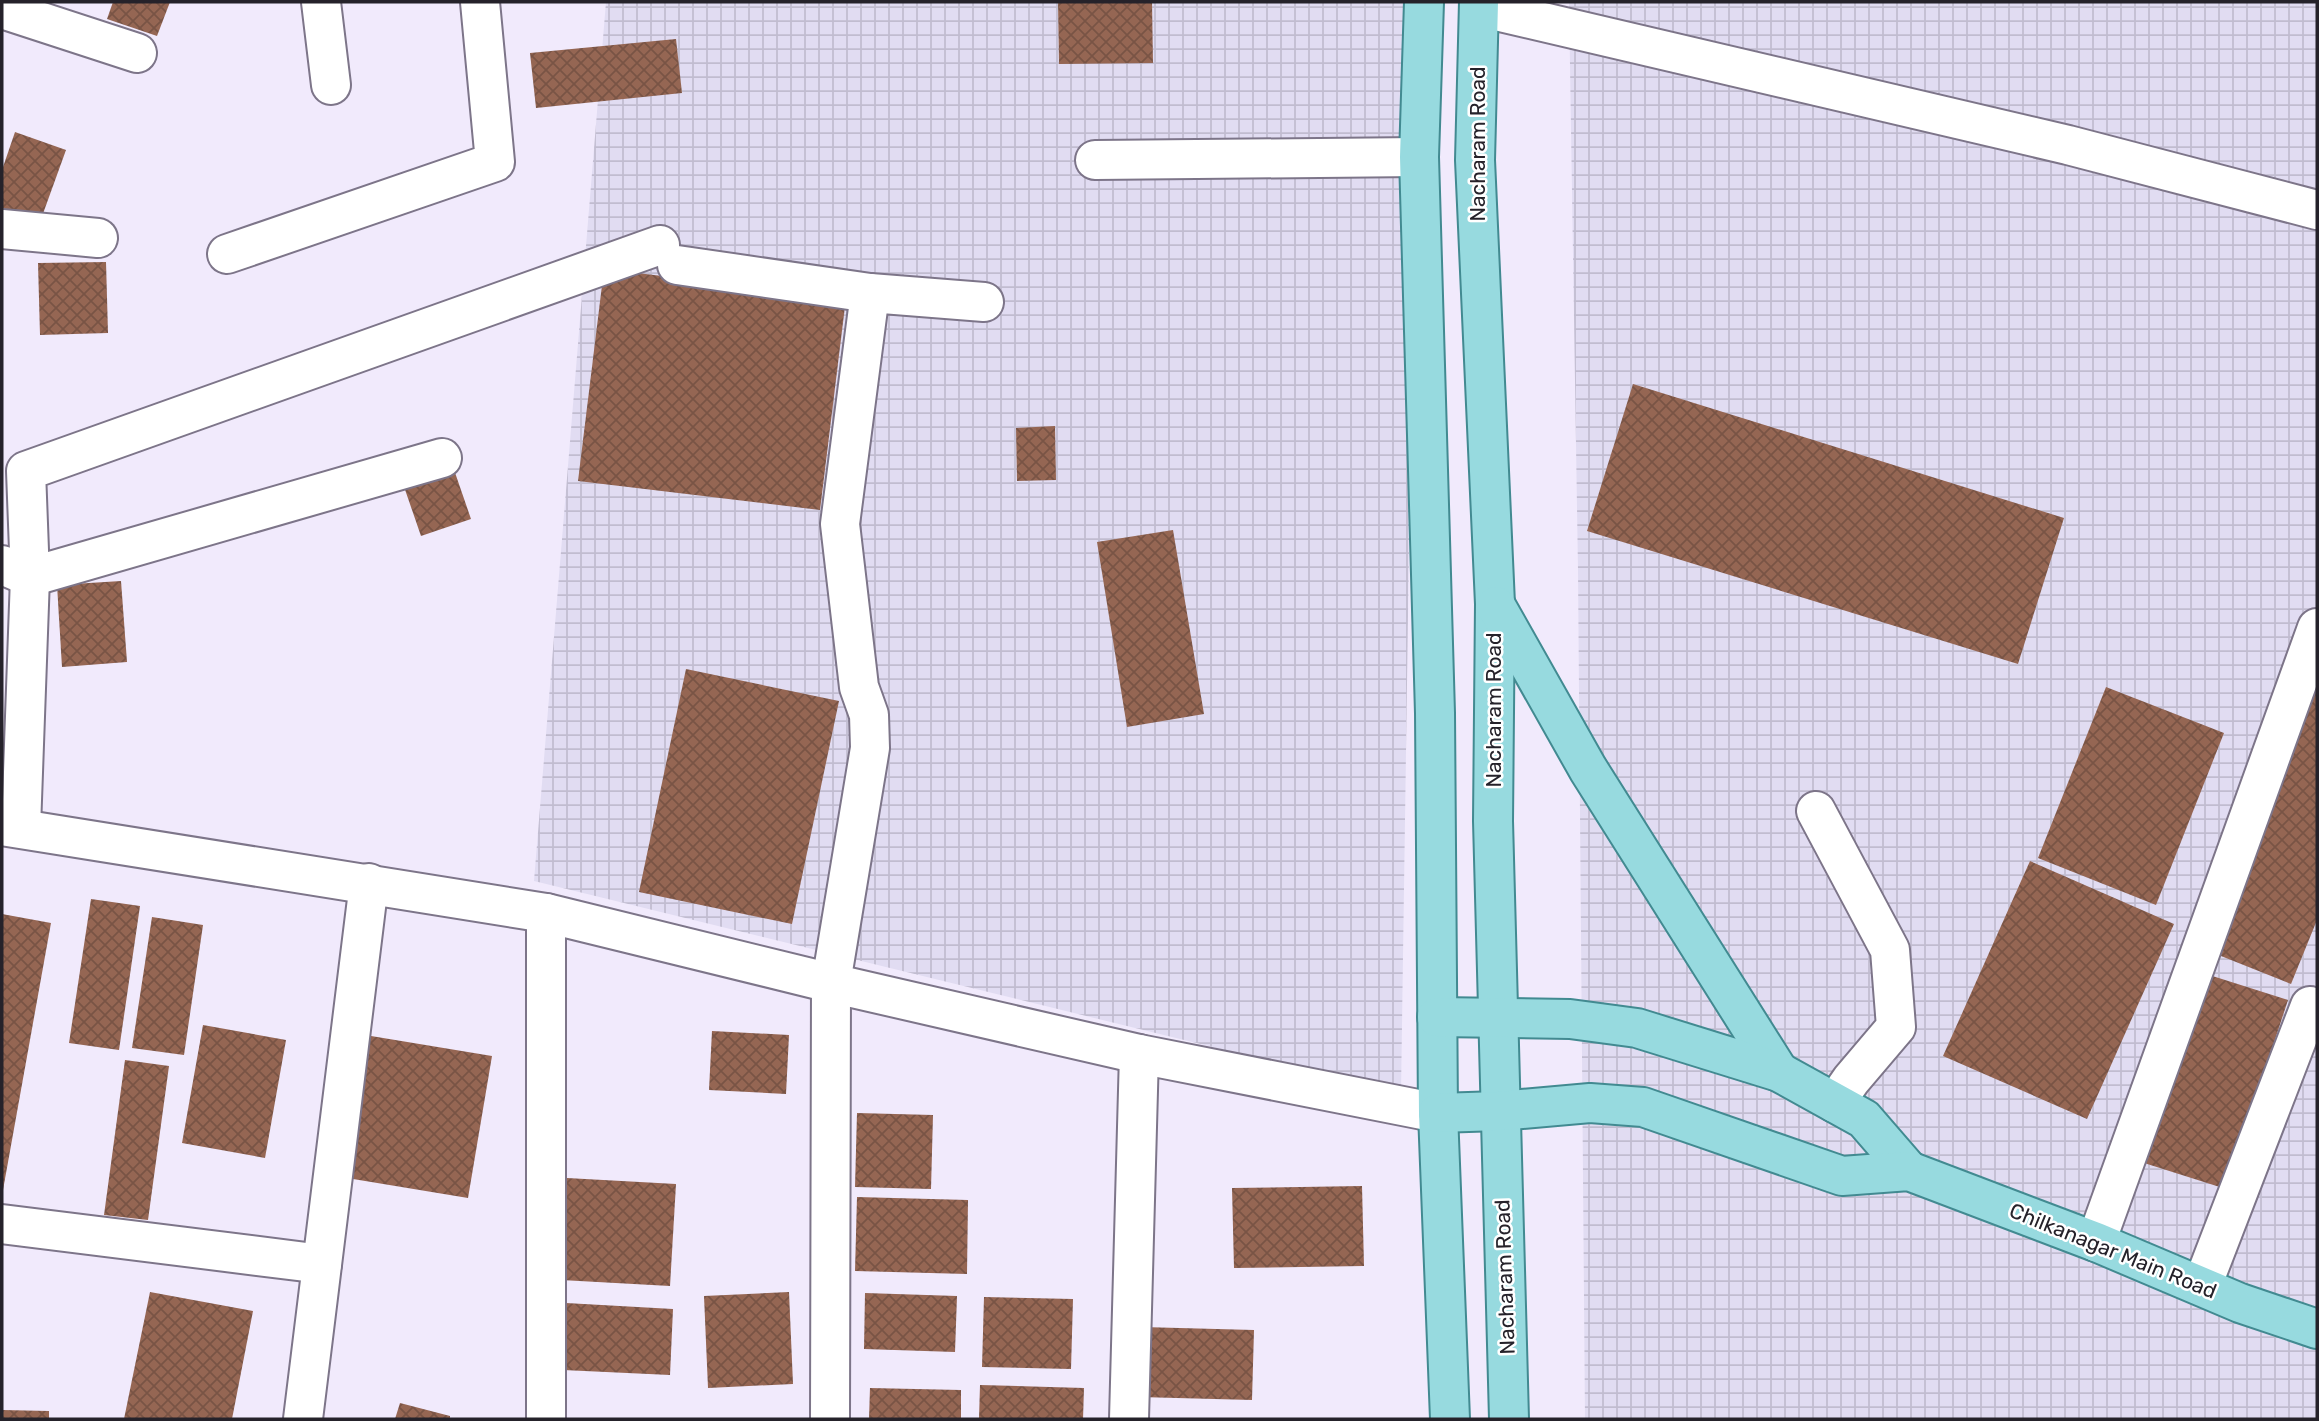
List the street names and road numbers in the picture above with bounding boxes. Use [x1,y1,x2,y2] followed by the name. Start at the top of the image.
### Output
[1465,66,1490,222] street label: Nacharam Road
[1481,632,1506,788] street label: Nacharam Road
[2006,1198,2220,1304] street label: Chilkanagar Main Road
[1489,1199,1520,1355] street label: Nacharam Road

